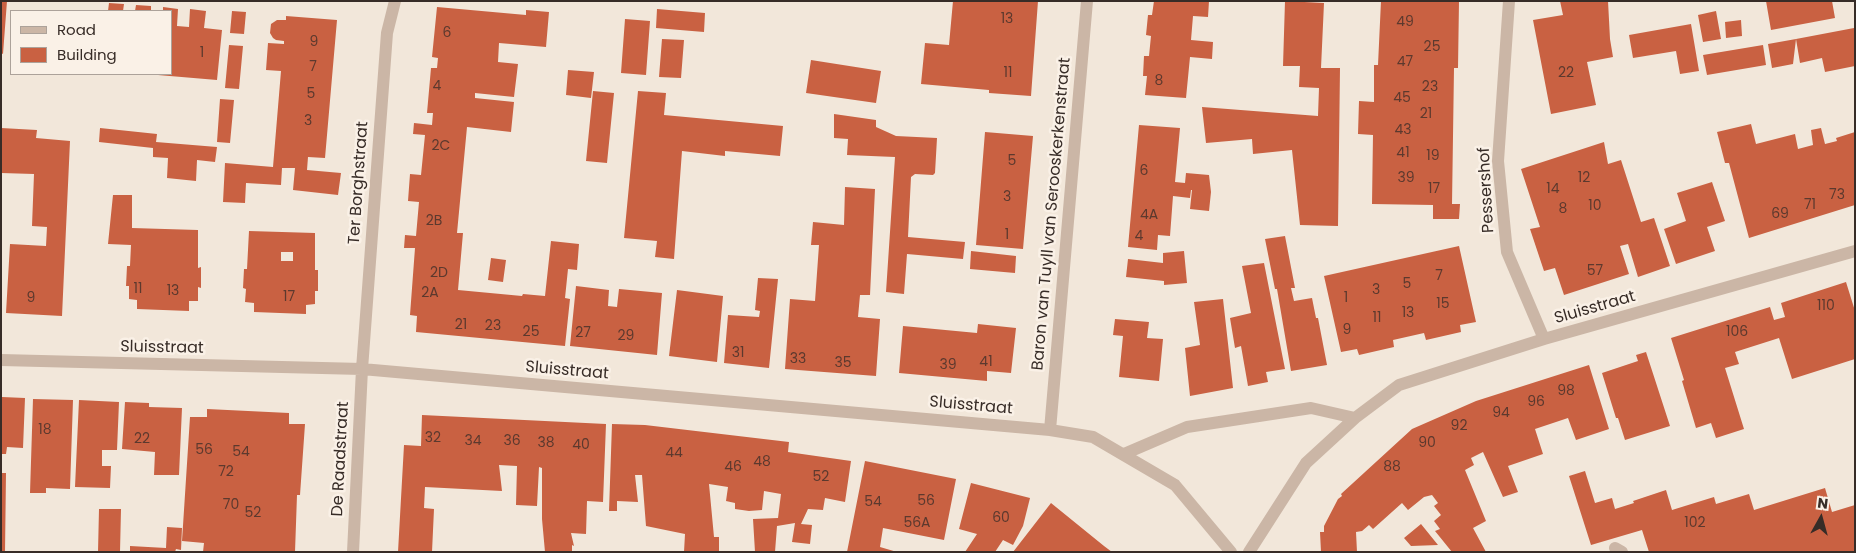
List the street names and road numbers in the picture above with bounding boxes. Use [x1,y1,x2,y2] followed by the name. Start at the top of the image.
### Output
[1029,57,1075,371] street label: Baron van Tuyll van Serooskerkenstraat
[345,121,373,245] street label: Ter Borghstraat
[1475,147,1499,233] street label: Pessershof
[1552,287,1638,329] street label: Sluisstraat
[120,338,204,358] street label: Sluisstraat
[525,358,609,384] street label: Sluisstraat
[929,393,1013,419] street label: Sluisstraat
[328,401,354,517] street label: De Raadstraat

